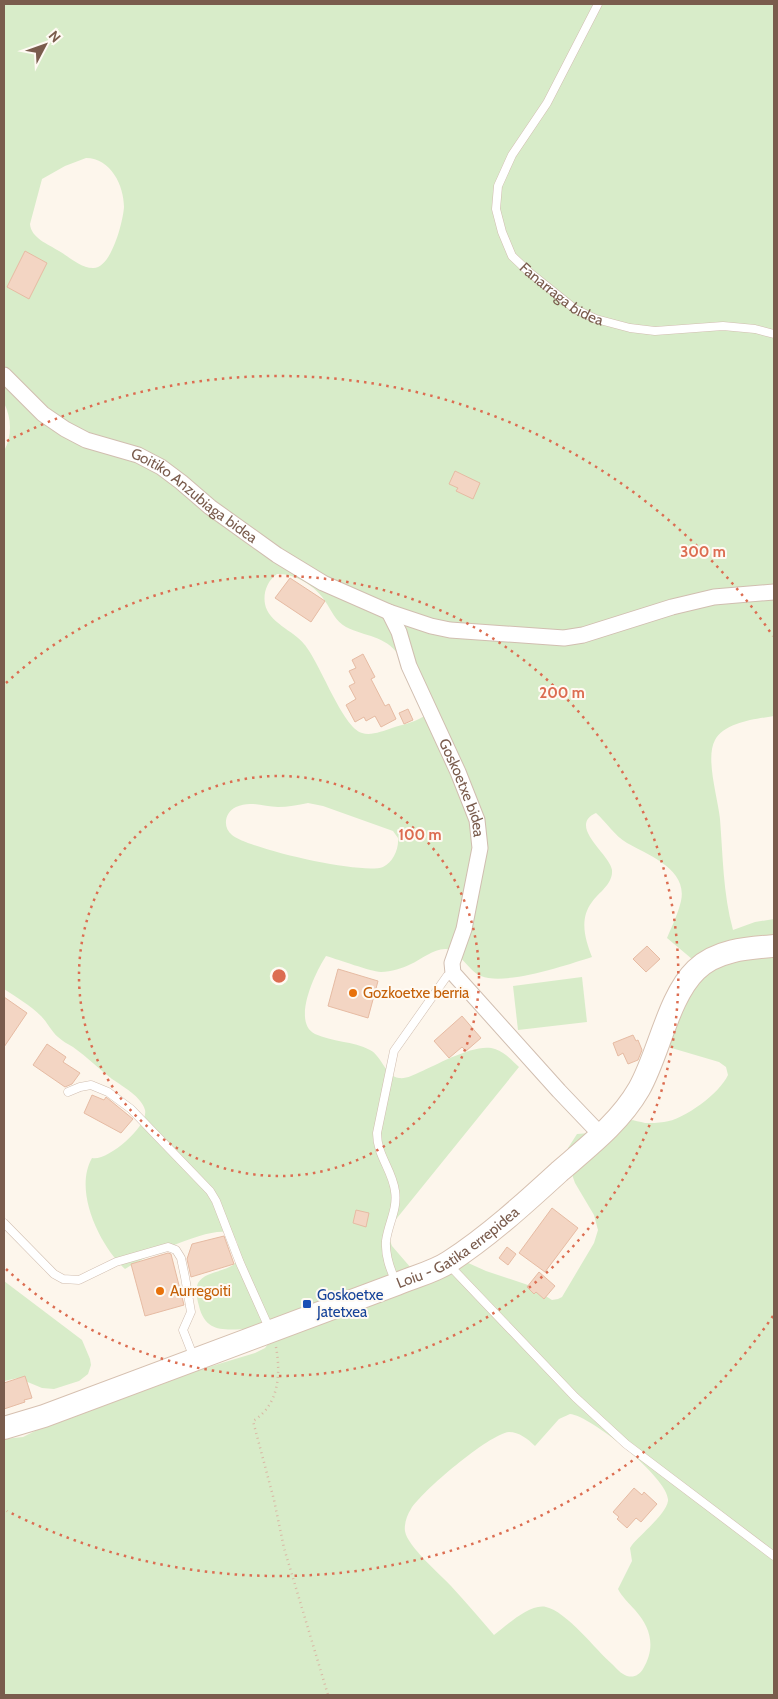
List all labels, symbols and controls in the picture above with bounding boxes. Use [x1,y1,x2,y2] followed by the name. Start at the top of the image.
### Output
[20,20,70,70] north arrow
[45,27,65,46] text: N
[516,259,606,330] street label: Fanarraga bidea
[129,445,261,547] street label: Goitiko Anzubiaga bidea
[680,543,726,561] text: 300 m
[539,684,585,702] text: 200 m
[435,736,488,839] street label: Goskoetxe bidea
[398,826,442,844] text: 100 m
[270,967,288,985] centre of rings
[363,984,470,1002] place label: Gozkoetxe berria
[347,987,359,999] marker: Gozkoetxe berria
[394,1202,523,1292] street label: Loiu - Gatika errepidea
[170,1282,231,1300] place label: Aurregoiti
[154,1285,166,1297] marker: Aurregoiti
[316,1286,384,1321] place label: Goskoetxe Jatetxea
[301,1298,313,1310] marker: Goskoetxe Jatetxea

